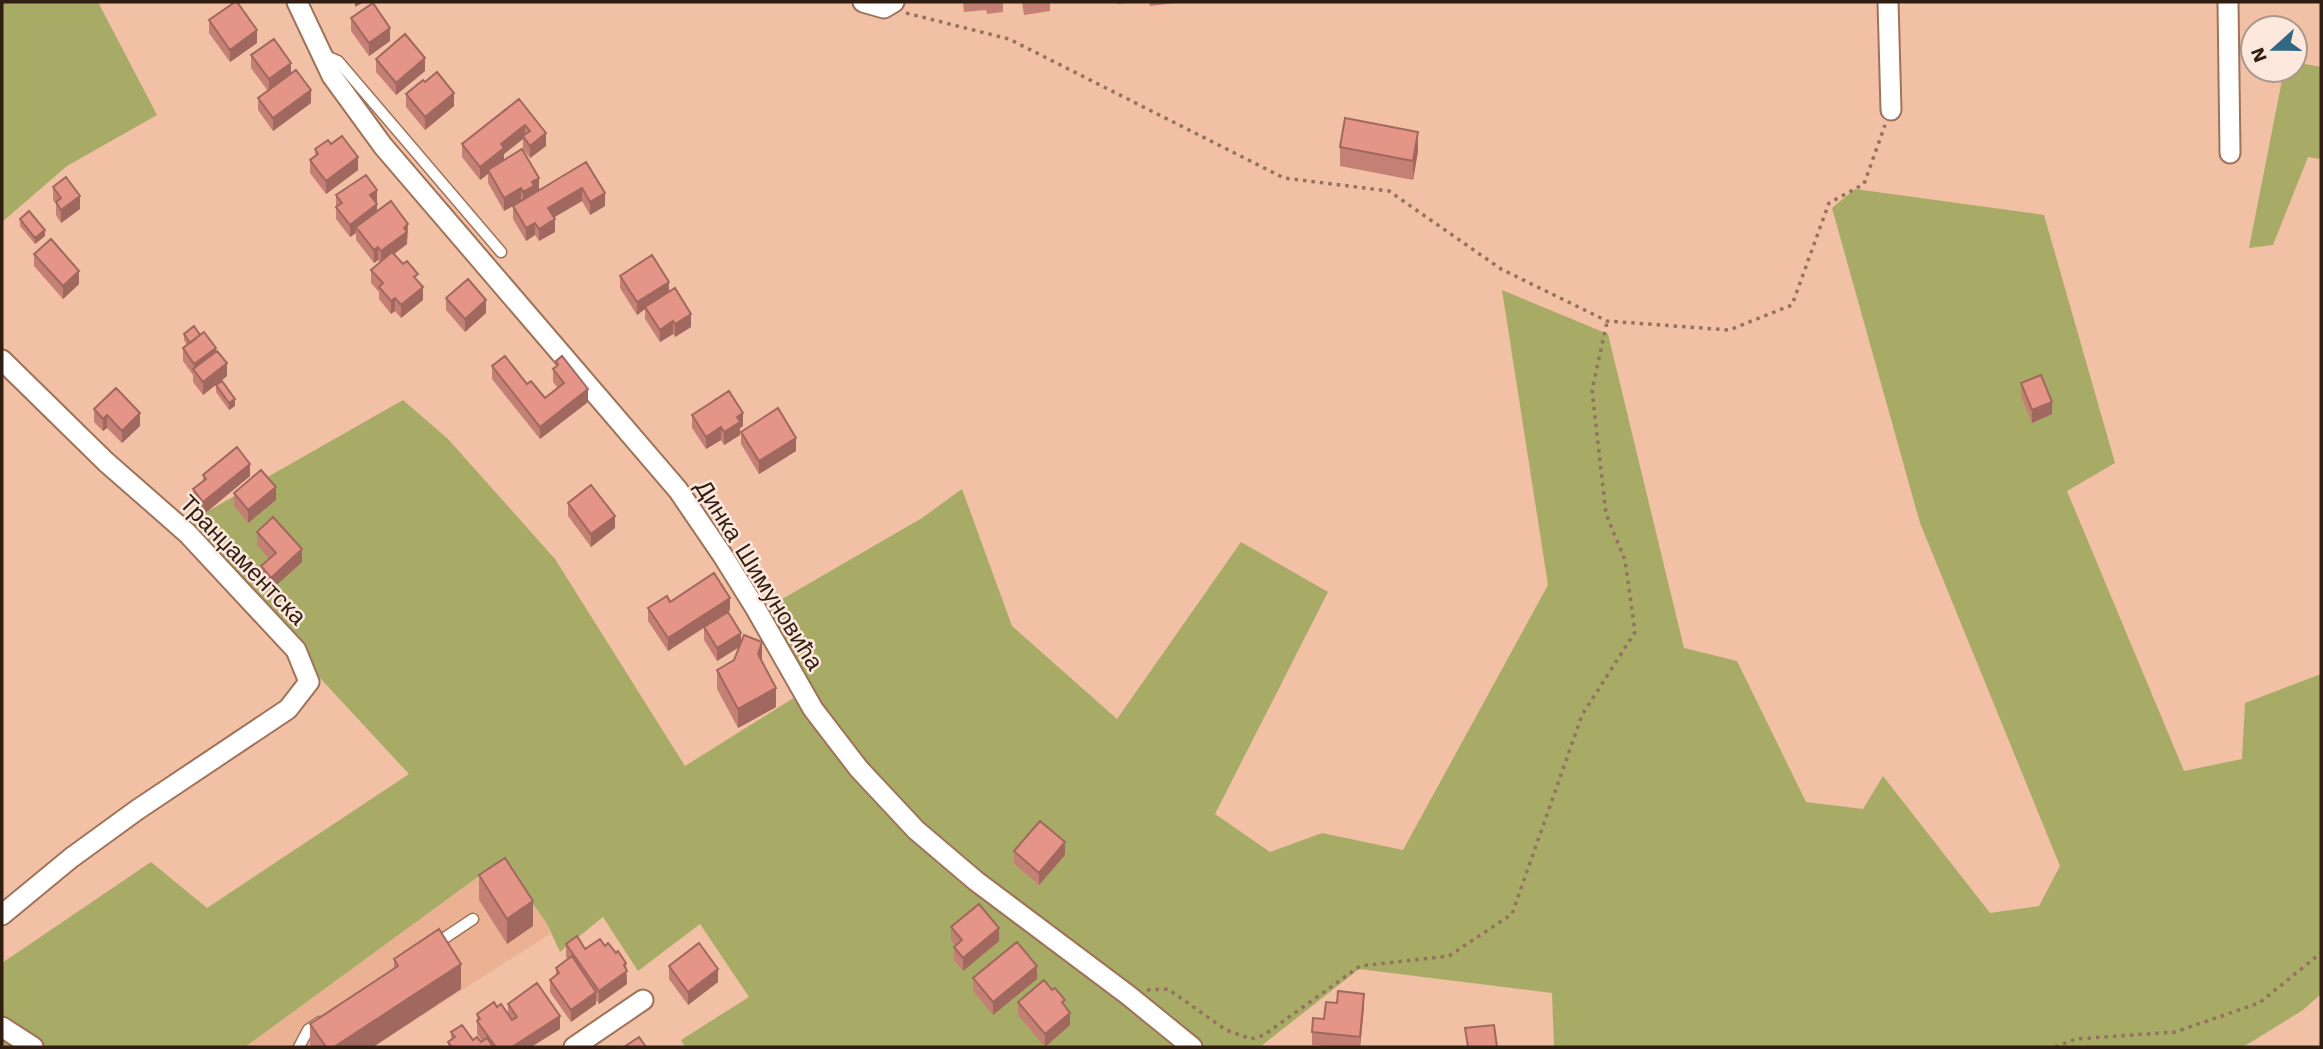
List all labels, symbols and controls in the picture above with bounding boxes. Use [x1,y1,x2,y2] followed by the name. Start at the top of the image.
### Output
[2239,14,2309,84] north arrow
[2245,44,2272,66] text: N
[689,475,829,676] street label: Динка Шимуновића
[174,489,313,631] street label: Транџаментска

